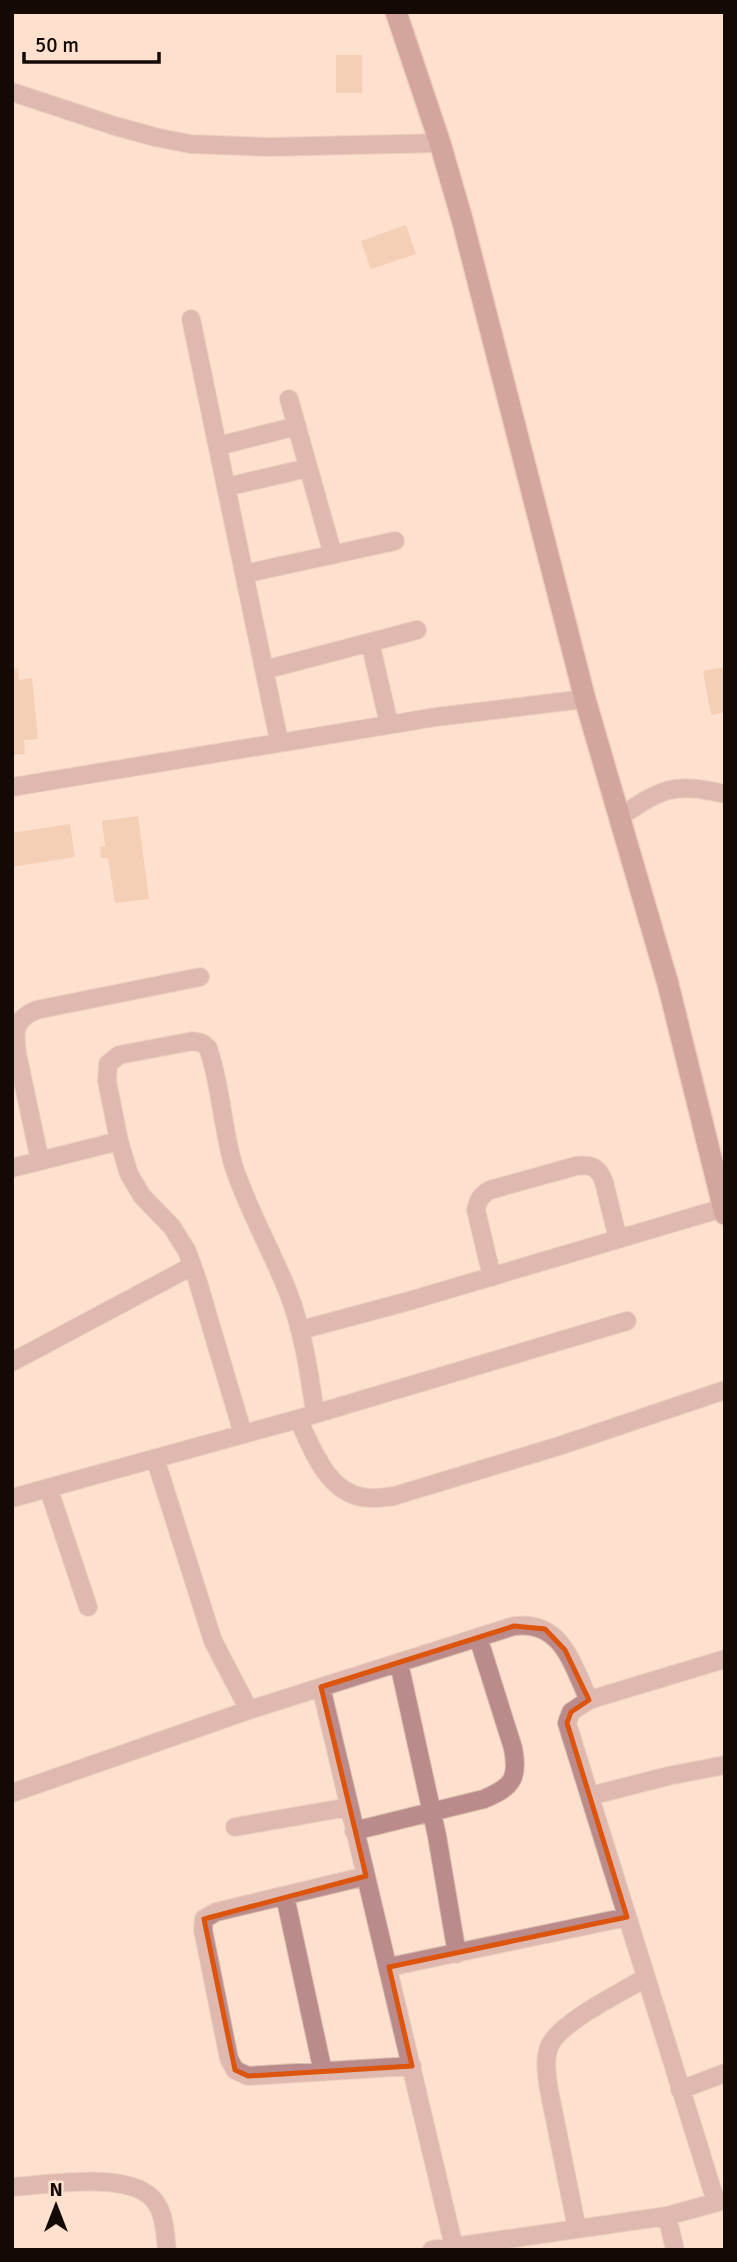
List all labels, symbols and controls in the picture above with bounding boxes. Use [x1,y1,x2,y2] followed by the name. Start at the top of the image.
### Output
[24,21,159,65] scale bar
[35,32,79,58] text: 50 m
[21,2171,91,2241] north arrow
[49,2178,63,2202] text: N

